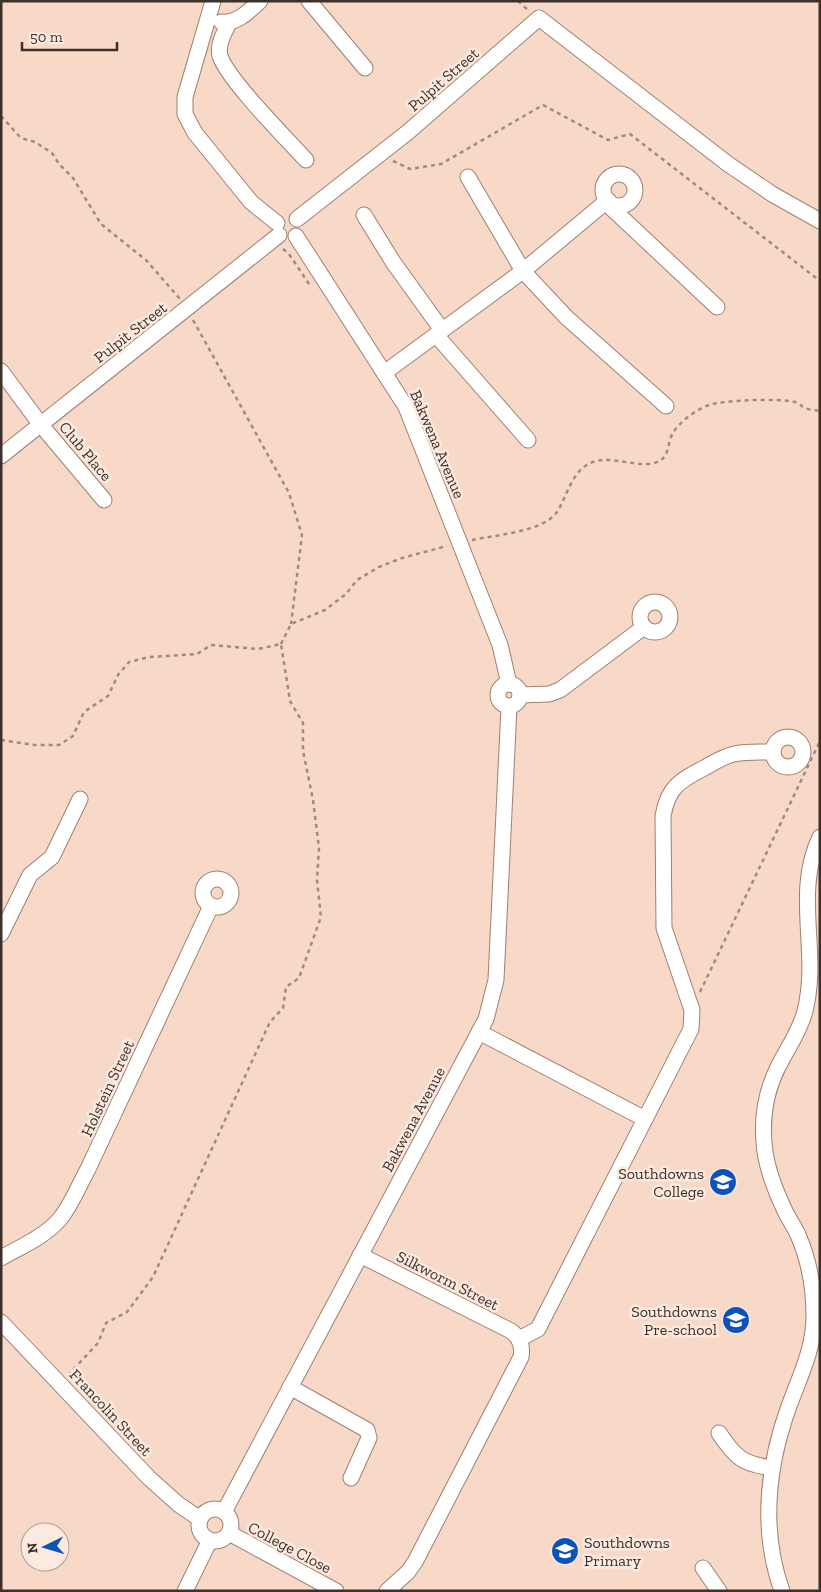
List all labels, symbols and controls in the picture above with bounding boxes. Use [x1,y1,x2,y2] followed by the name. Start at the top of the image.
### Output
[22,20,118,52] scale bar
[30,28,63,46] text: 50 m
[404,43,483,115] street label: Pulpit Street
[90,298,171,367] street label: Pulpit Street
[406,387,469,501] street label: Bakwena Avenue
[55,418,116,485] street label: Club Place
[77,1037,138,1139] street label: Holstein Street
[378,1064,449,1175] street label: Bakwena Avenue
[618,1164,704,1201] place label: Southdowns College
[708,1167,738,1197] school or university icon: Southdowns College
[393,1247,502,1314] street label: Silkworm Street
[631,1302,717,1339] place label: Southdowns Pre-school
[721,1305,751,1335] school or university icon: Southdowns Pre-school
[66,1365,156,1460] street label: Francolin Street
[245,1517,335,1577] street label: College Close
[20,1522,70,1572] north arrow
[584,1533,670,1570] place label: Southdowns Primary
[550,1536,580,1566] school or university icon: Southdowns Primary
[24,1542,41,1554] text: N

